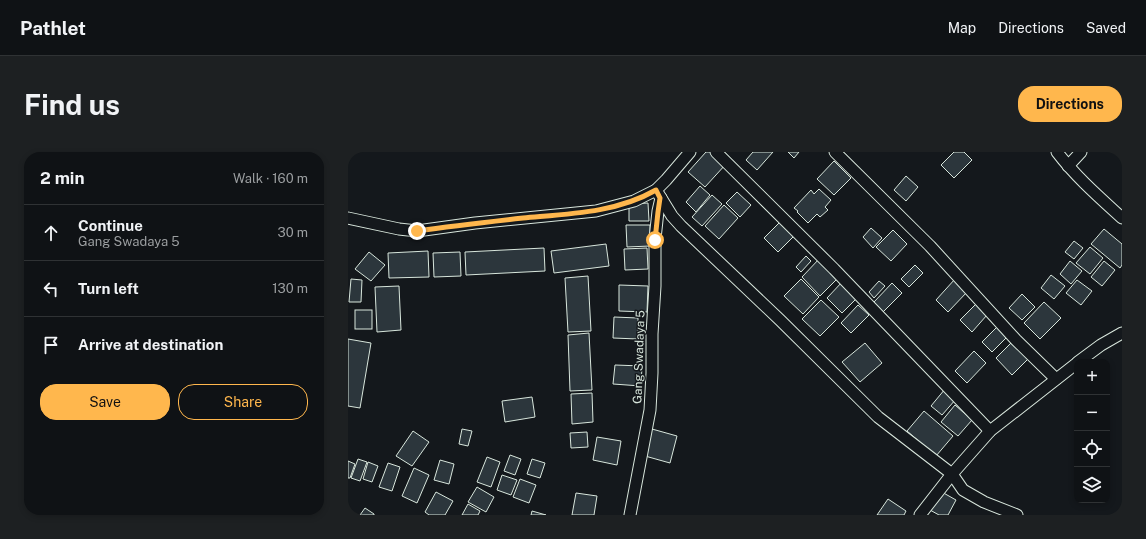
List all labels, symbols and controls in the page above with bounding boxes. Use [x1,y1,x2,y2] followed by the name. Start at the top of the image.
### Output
[20,17,86,39] text: Pathlet
[948,20,976,36] text: Map
[998,20,1064,36] text: Directions
[1086,20,1126,36] text: Saved
[1018,86,1122,122] button: Directions
[24,88,120,121] text: Find us
[40,168,85,188] text: 2 min
[233,171,308,186] text: Walk · 160 m
[78,217,143,234] text: Continue
[40,222,62,244] icon: ahead
[408,222,426,240] route end
[278,225,308,240] text: 30 m
[646,231,664,249] route start
[78,234,180,249] text: Gang Swadaya 5
[40,278,62,300] icon: left
[78,280,139,297] text: Turn left
[272,281,308,296] text: 130 m
[630,310,648,404] street label: Gang Swadaya 5
[40,334,62,356] icon: arrive
[78,336,223,353] text: Arrive at destination
[1074,359,1110,503] map controls
[1074,359,1110,395] button: +
[40,384,170,420] button: Save
[178,384,308,420] button: Share
[1074,395,1110,431] button: −
[1074,431,1110,467] button: locate
[1074,467,1110,503] button: layers

